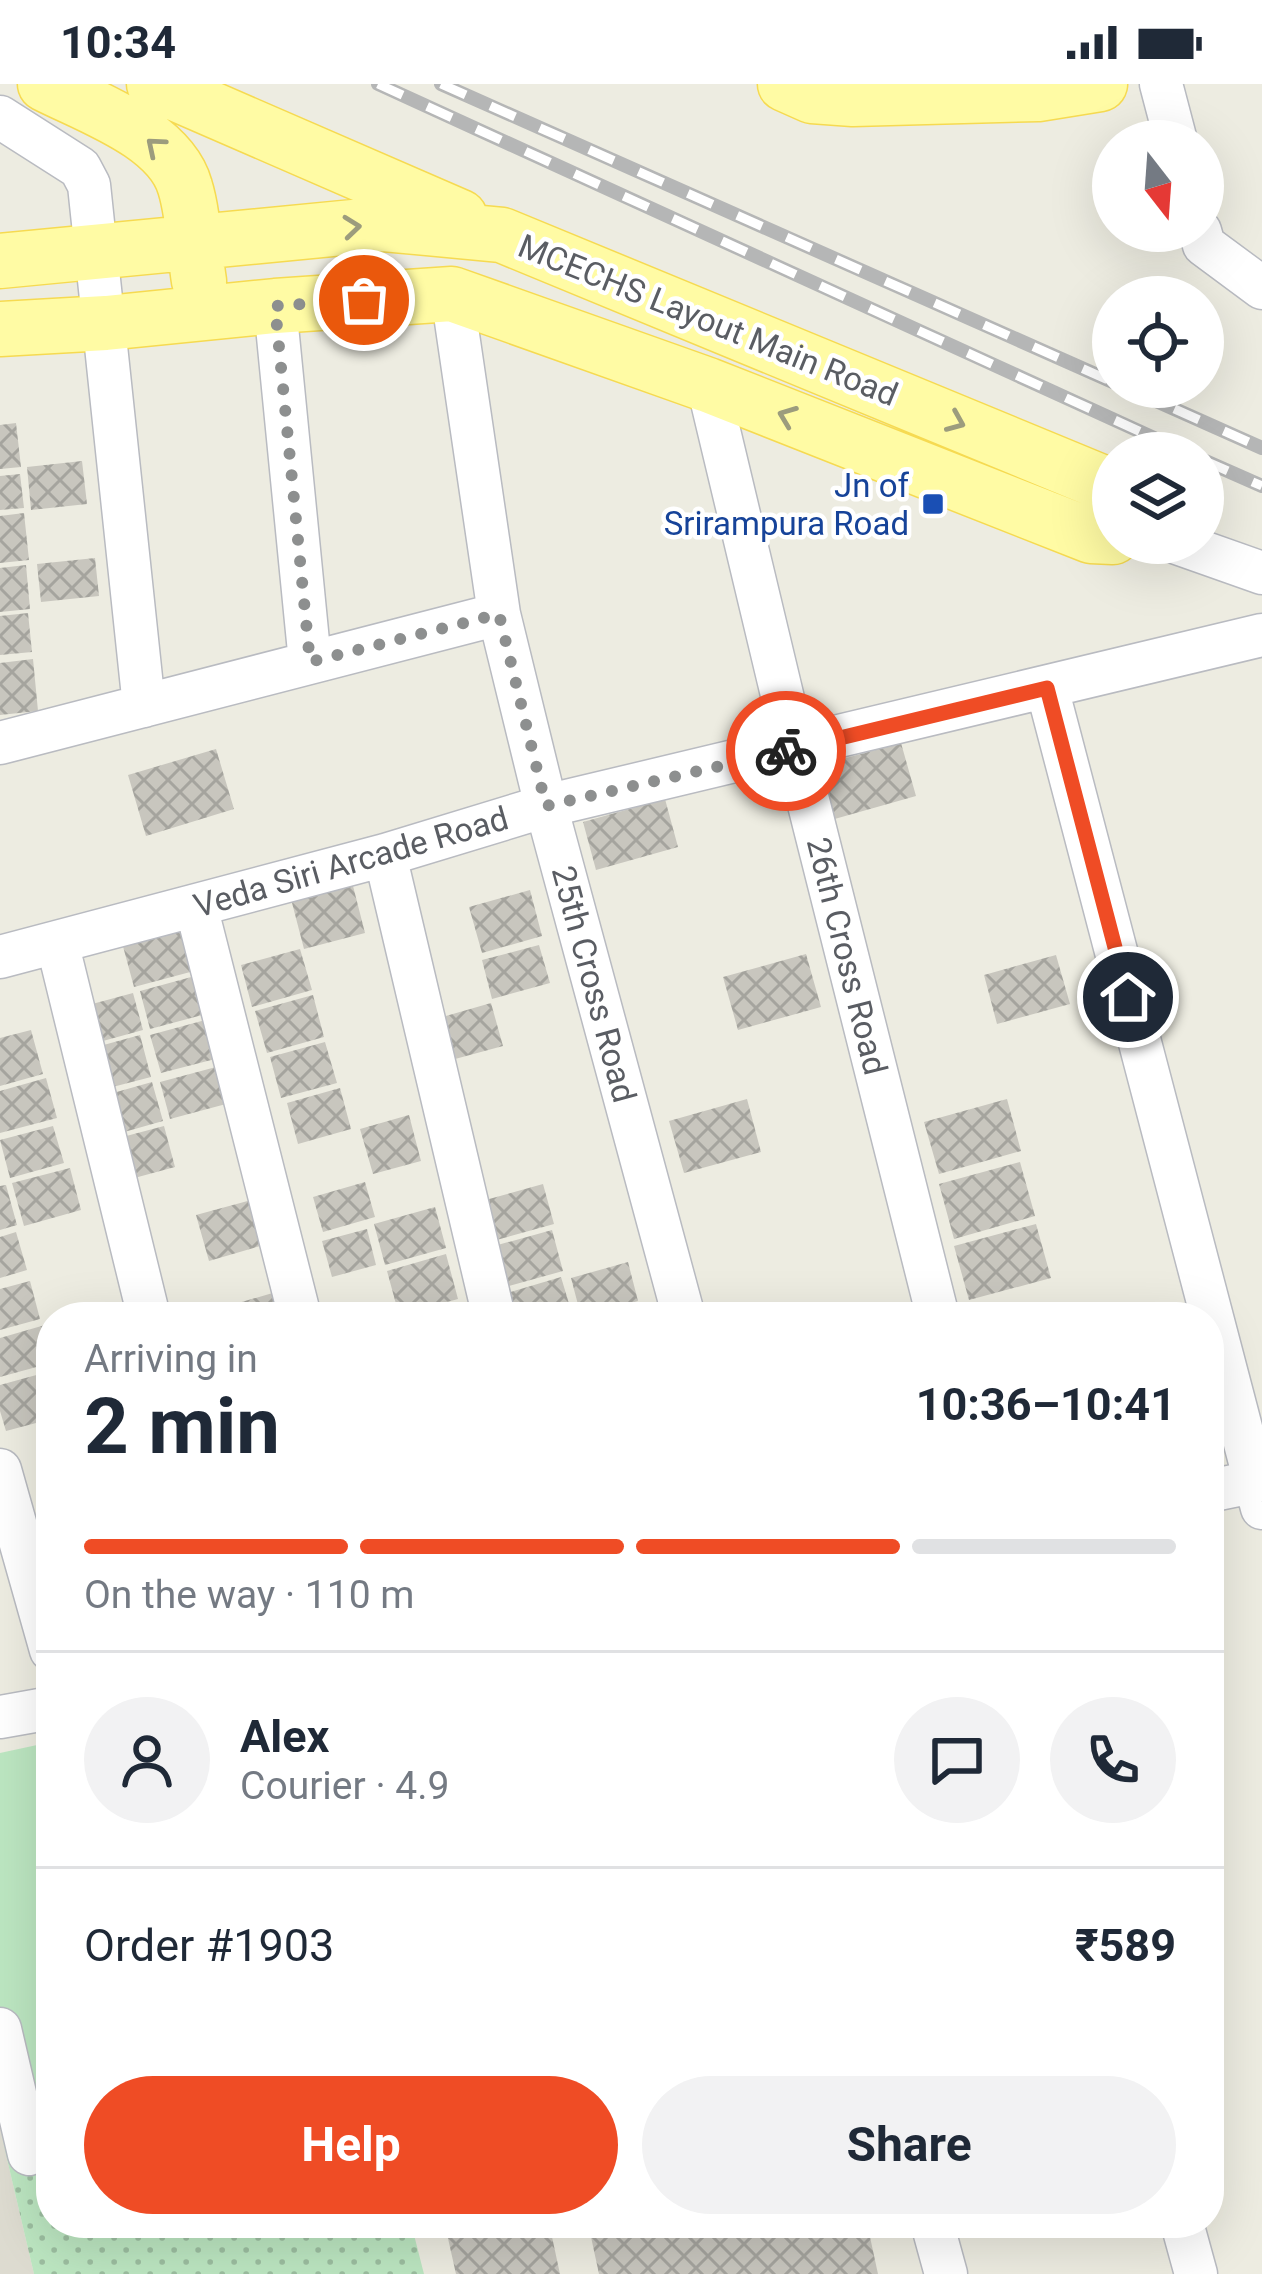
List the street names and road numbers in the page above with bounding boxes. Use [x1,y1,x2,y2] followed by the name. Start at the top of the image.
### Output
[513,226,903,414] street label: MCECHS Layout Main Road
[189,798,513,926] street label: Veda Siri Arcade Road
[799,833,895,1079] street label: 26th Cross Road
[544,861,644,1107] street label: 25th Cross Road

